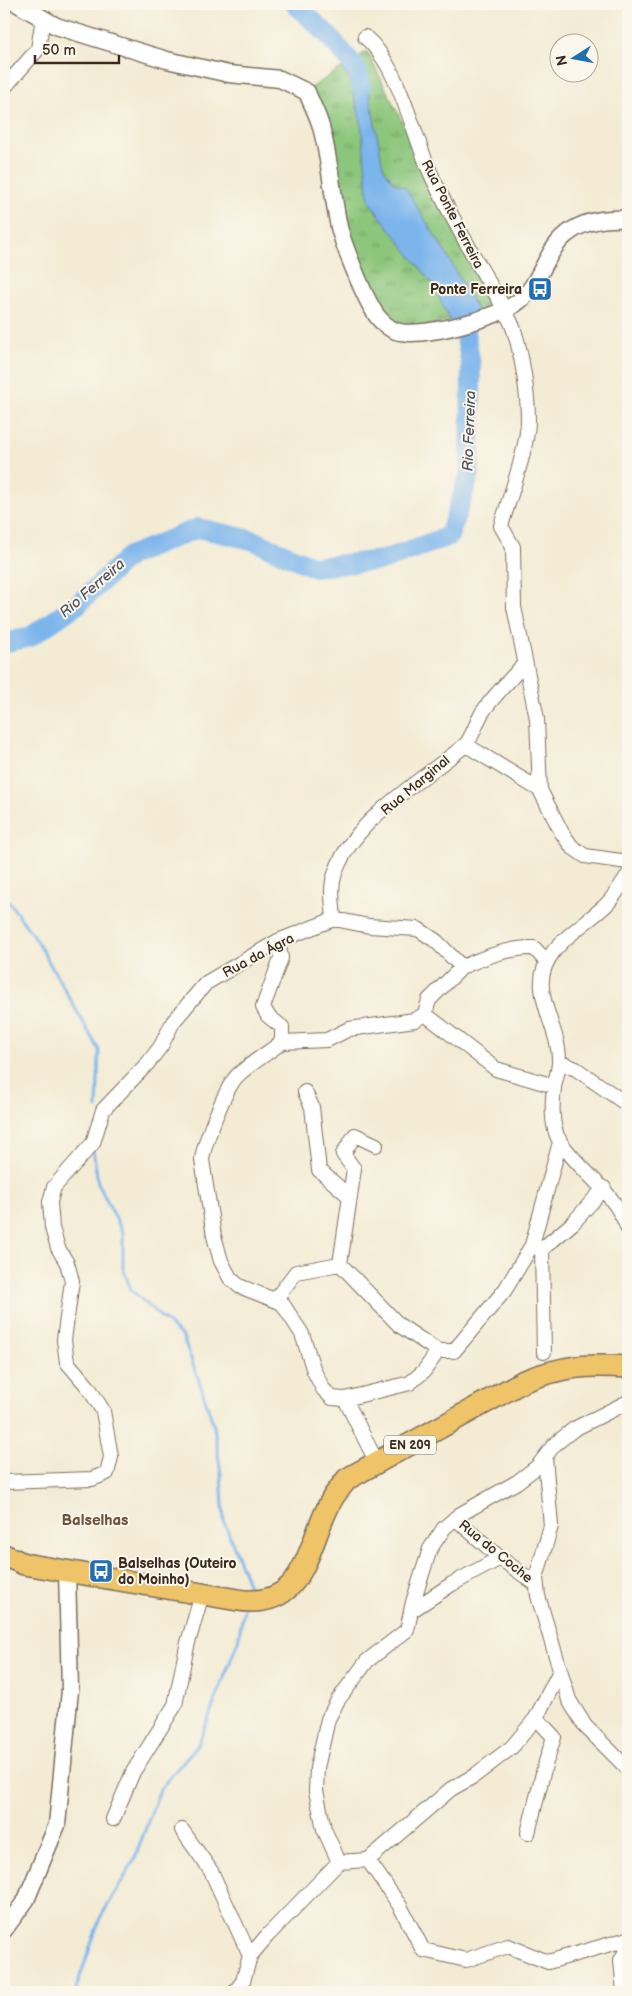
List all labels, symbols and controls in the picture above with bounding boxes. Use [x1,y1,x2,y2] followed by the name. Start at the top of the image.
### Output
[35,32,119,64] scale bar
[550,32,600,82] north arrow
[42,41,76,60] text: 50 m
[552,54,571,67] text: N
[418,157,487,272] street label: Rua Ponte Ferreira
[527,276,553,302] bus stop icon: Ponte Ferreira
[430,281,522,298] place label: Ponte Ferreira
[459,390,480,472] water label: Rio Ferreira
[56,555,129,622] water label: Rio Ferreira
[377,752,453,819] street label: Rua Marginal
[219,929,297,981] street label: Rua da Ágra
[384,1436,436,1454] road number: EN 209
[62,1511,128,1530] district label: Balselhas
[455,1516,536,1587] street label: Rua do Coche
[118,1555,237,1588] place label: Balselhas (Outeiro do Moinho)
[88,1558,114,1584] bus stop icon: Balselhas (Outeiro do Moinho)

